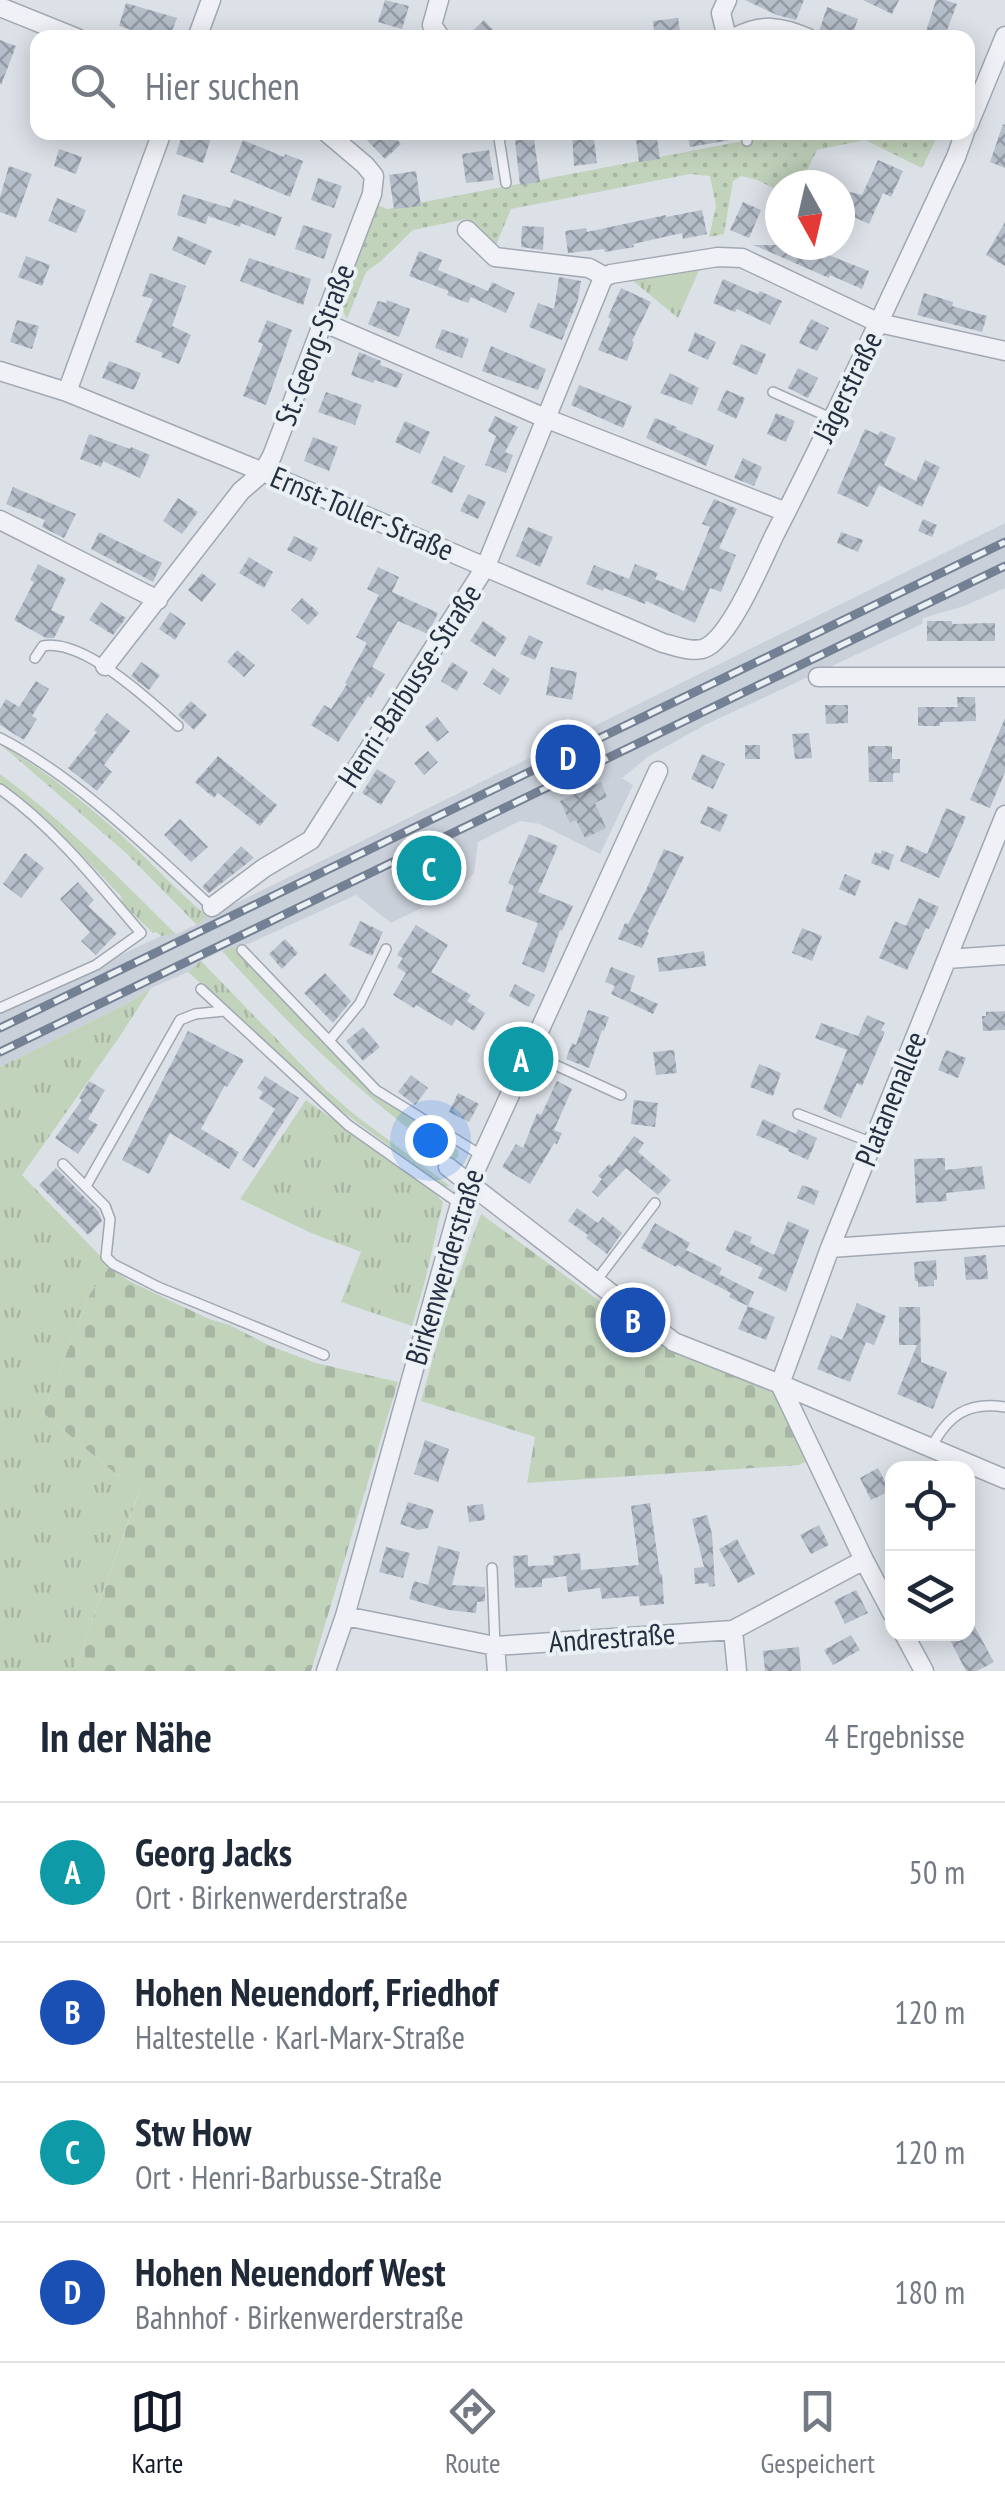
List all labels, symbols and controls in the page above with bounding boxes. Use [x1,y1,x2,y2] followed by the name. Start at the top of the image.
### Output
[30,30,975,140] search box
[65,58,120,113] icon: search
[145,61,300,110] text: Hier suchen
[765,170,855,260] north arrow
[265,258,362,431] street label: St.-Georg-Straße
[803,325,890,449] street label: Jägerstraße
[265,457,460,569] street label: Ernst-Toller-Straße
[328,576,489,794] street label: Henri-Barbusse-Straße
[536,720,600,794] pin: D
[396,830,462,906] pin: C
[488,1022,554,1096] pin: A
[845,1025,934,1172] street label: Platanenallee
[405,1115,456,1166] your location
[395,1164,492,1369] street label: Birkenwerderstraße
[600,1282,666,1358] pin: B
[885,1461,975,1641] map controls
[885,1461,975,1551] button: locate
[885,1551,975,1641] button: layers
[547,1613,676,1660] street label: Andrestraße
[40,1709,212,1764] text: In der Nähe
[825,1715,965,1757] text: 4 Ergebnisse
[135,1827,292,1876] text: Georg Jacks
[64,1851,81,1893] text: A
[909,1851,965,1893] text: 50 m
[135,1876,408,1918] text: Ort · Birkenwerderstraße
[135,1967,498,2016] text: Hohen Neuendorf, Friedhof
[65,1991,80,2033] text: B
[894,1991,965,2033] text: 120 m
[135,2016,465,2058] text: Haltestelle · Karl-Marx-Straße
[135,2107,251,2156] text: Stw How
[65,2131,80,2173] text: C
[894,2131,965,2173] text: 120 m
[135,2156,442,2198] text: Ort · Henri-Barbusse-Straße
[135,2247,446,2296] text: Hohen Neuendorf West
[64,2271,81,2313] text: D
[894,2271,965,2313] text: 180 m
[135,2296,464,2338] text: Bahnhof · Birkenwerderstraße
[130,2384,185,2481] tab: Karte
[445,2384,501,2481] tab: Route
[760,2384,875,2481] tab: Gespeichert

